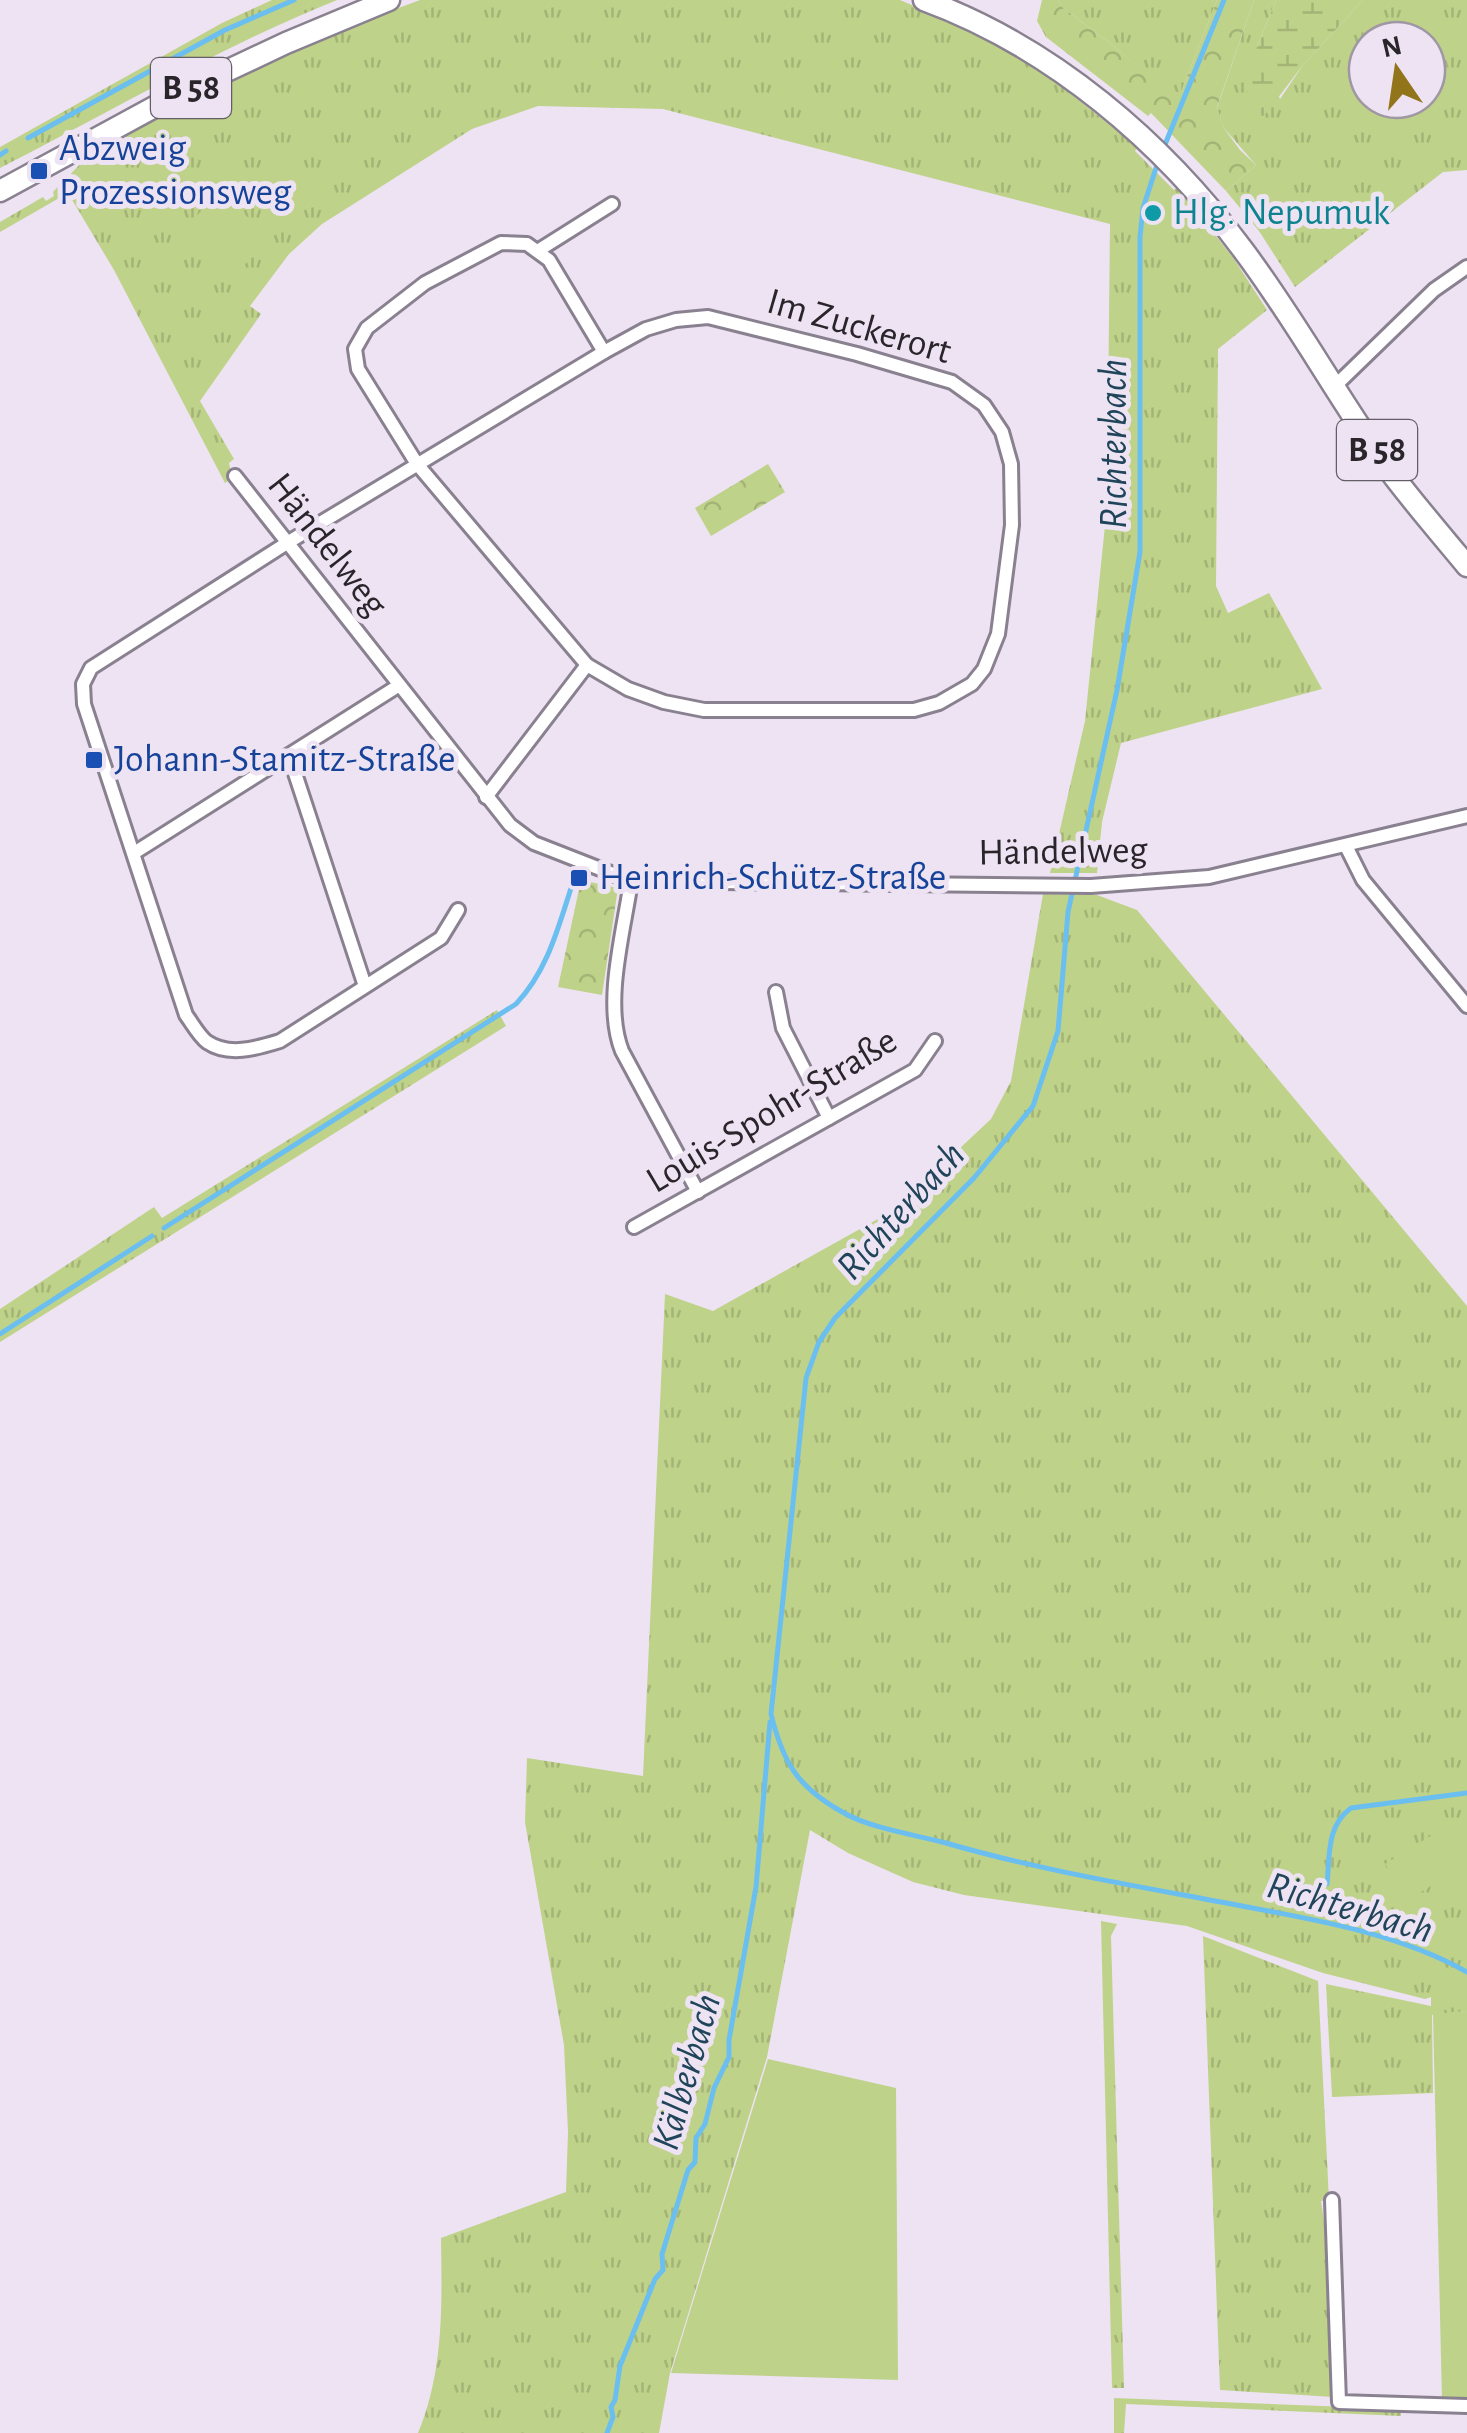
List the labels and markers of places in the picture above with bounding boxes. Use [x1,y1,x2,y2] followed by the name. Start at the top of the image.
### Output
[59,130,292,212] place label: Abzweig Prozessionsweg
[28,160,50,182] marker: Abzweig Prozessionsweg
[1173,194,1391,232] place label: Hlg. Nepumuk
[1142,202,1164,224] marker: Hlg. Nepumuk
[114,741,455,779] place label: Johann-Stamitz-Straße
[83,749,105,771] marker: Johann-Stamitz-Straße
[599,859,946,897] place label: Heinrich-Schütz-Straße
[568,867,590,889] marker: Heinrich-Schütz-Straße

